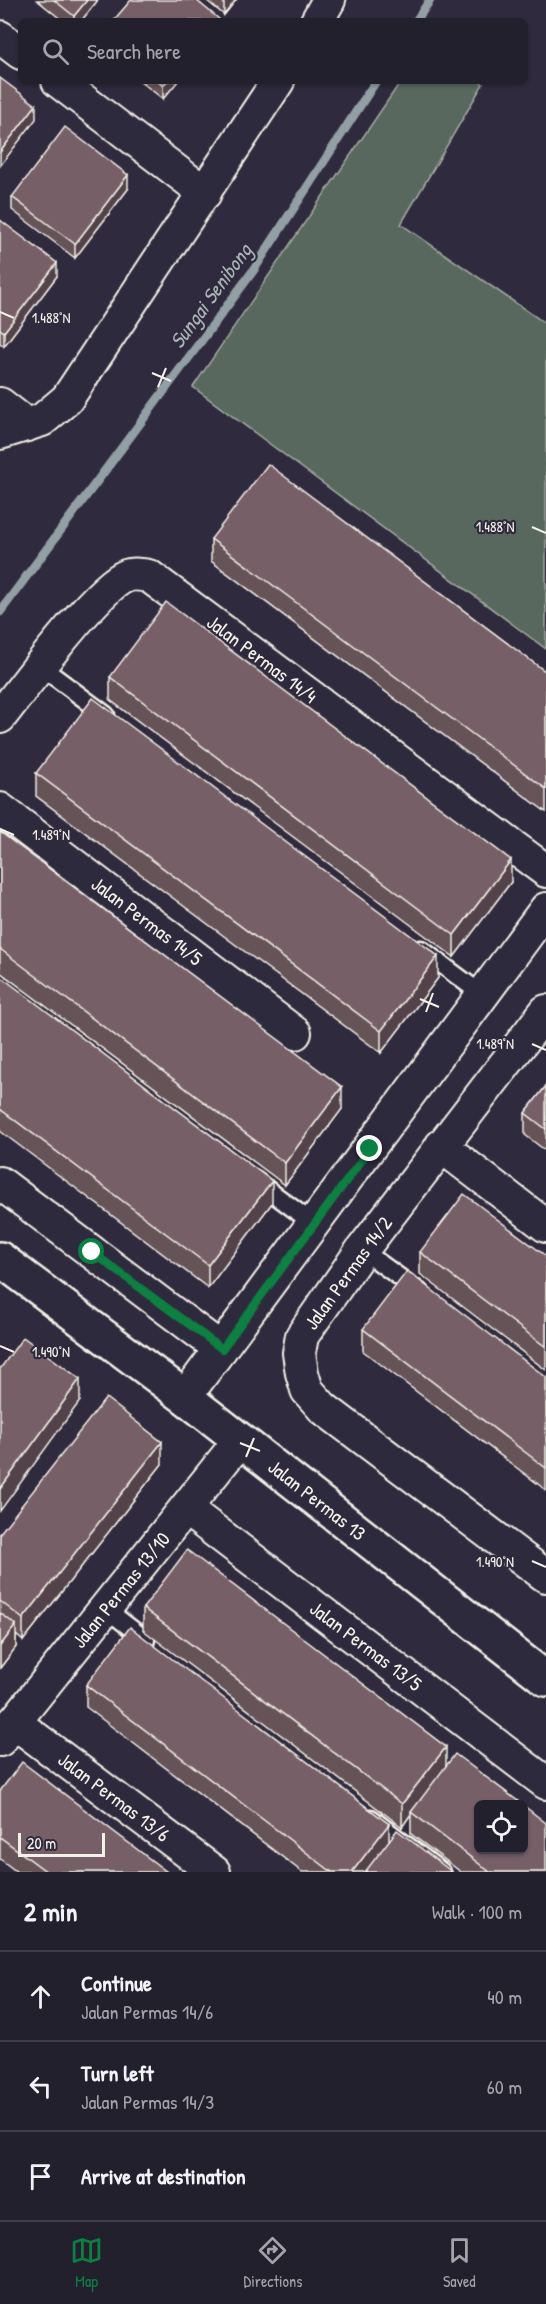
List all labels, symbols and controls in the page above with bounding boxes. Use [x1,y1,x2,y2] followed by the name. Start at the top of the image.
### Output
[18,18,528,84] search box
[39,35,72,68] icon: search
[87,36,181,66] text: Search here
[163,236,259,354] water label: Sungai Senibong
[32,307,70,328] text: 1.488°N
[476,516,514,537] text: 1.488°N
[202,608,323,709] street label: Jalan Permas 14/4
[32,824,70,845] text: 1.489°N
[86,870,209,972] street label: Jalan Permas 14/5
[476,1033,514,1054] text: 1.489°N
[356,1135,382,1161] route end
[297,1210,398,1335] street label: Jalan Permas 14/2
[78,1238,104,1264] route start
[32,1341,70,1362] text: 1.490°N
[263,1453,372,1546] street label: Jalan Permas 13
[65,1526,176,1653] street label: Jalan Permas 13/10
[476,1551,514,1572] text: 1.490°N
[305,1594,428,1697] street label: Jalan Permas 13/5
[53,1746,176,1848] street label: Jalan Permas 13/6
[474,1800,528,1854] map controls
[474,1800,528,1854] button: locate
[18,1830,105,1858] scale bar
[27,1832,56,1854] text: 20 m
[24,1894,77,1929] text: 2 min
[432,1898,522,1925] text: Walk · 100 m
[81,1968,152,1998] text: Continue
[24,1980,57,2013] icon: ahead
[487,1983,522,2010] text: 40 m
[81,1998,213,2025] text: Jalan Permas 14/6
[81,2058,154,2088] text: Turn left
[24,2070,57,2103] icon: left
[487,2073,522,2100] text: 60 m
[81,2088,214,2115] text: Jalan Permas 14/3
[24,2160,57,2193] icon: arrive
[81,2161,246,2191] text: Arrive at destination
[70,2234,103,2292] tab: Map
[244,2234,302,2292] tab: Directions
[443,2234,476,2292] tab: Saved

